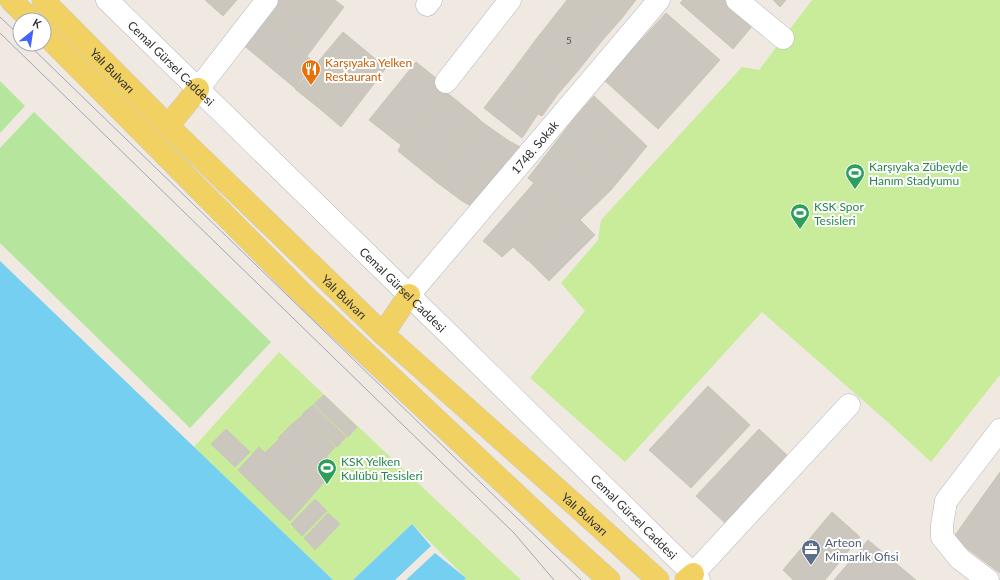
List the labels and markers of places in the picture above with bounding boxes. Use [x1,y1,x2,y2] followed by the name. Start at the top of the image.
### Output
[325,55,412,84] place label: Karşıyaka Yelken Restaurant
[300,58,322,86] restaurant icon: Karşıyaka Yelken Restaurant
[869,159,968,188] place label: Karşıyaka Zübeyde Hanım Stadyumu
[844,162,866,190] sports icon: Karşıyaka Zübeyde Hanım Stadyumu
[814,199,864,228] place label: KSK Spor Tesisleri
[789,202,811,230] sports icon: KSK Spor Tesisleri
[341,454,423,483] place label: KSK Yelken Kulübü Tesisleri
[316,457,338,485] sports icon: KSK Yelken Kulübü Tesisleri
[825,535,899,564] place label: Arteon Mimarlık Ofisi
[800,538,822,566] office icon: Arteon Mimarlık Ofisi

